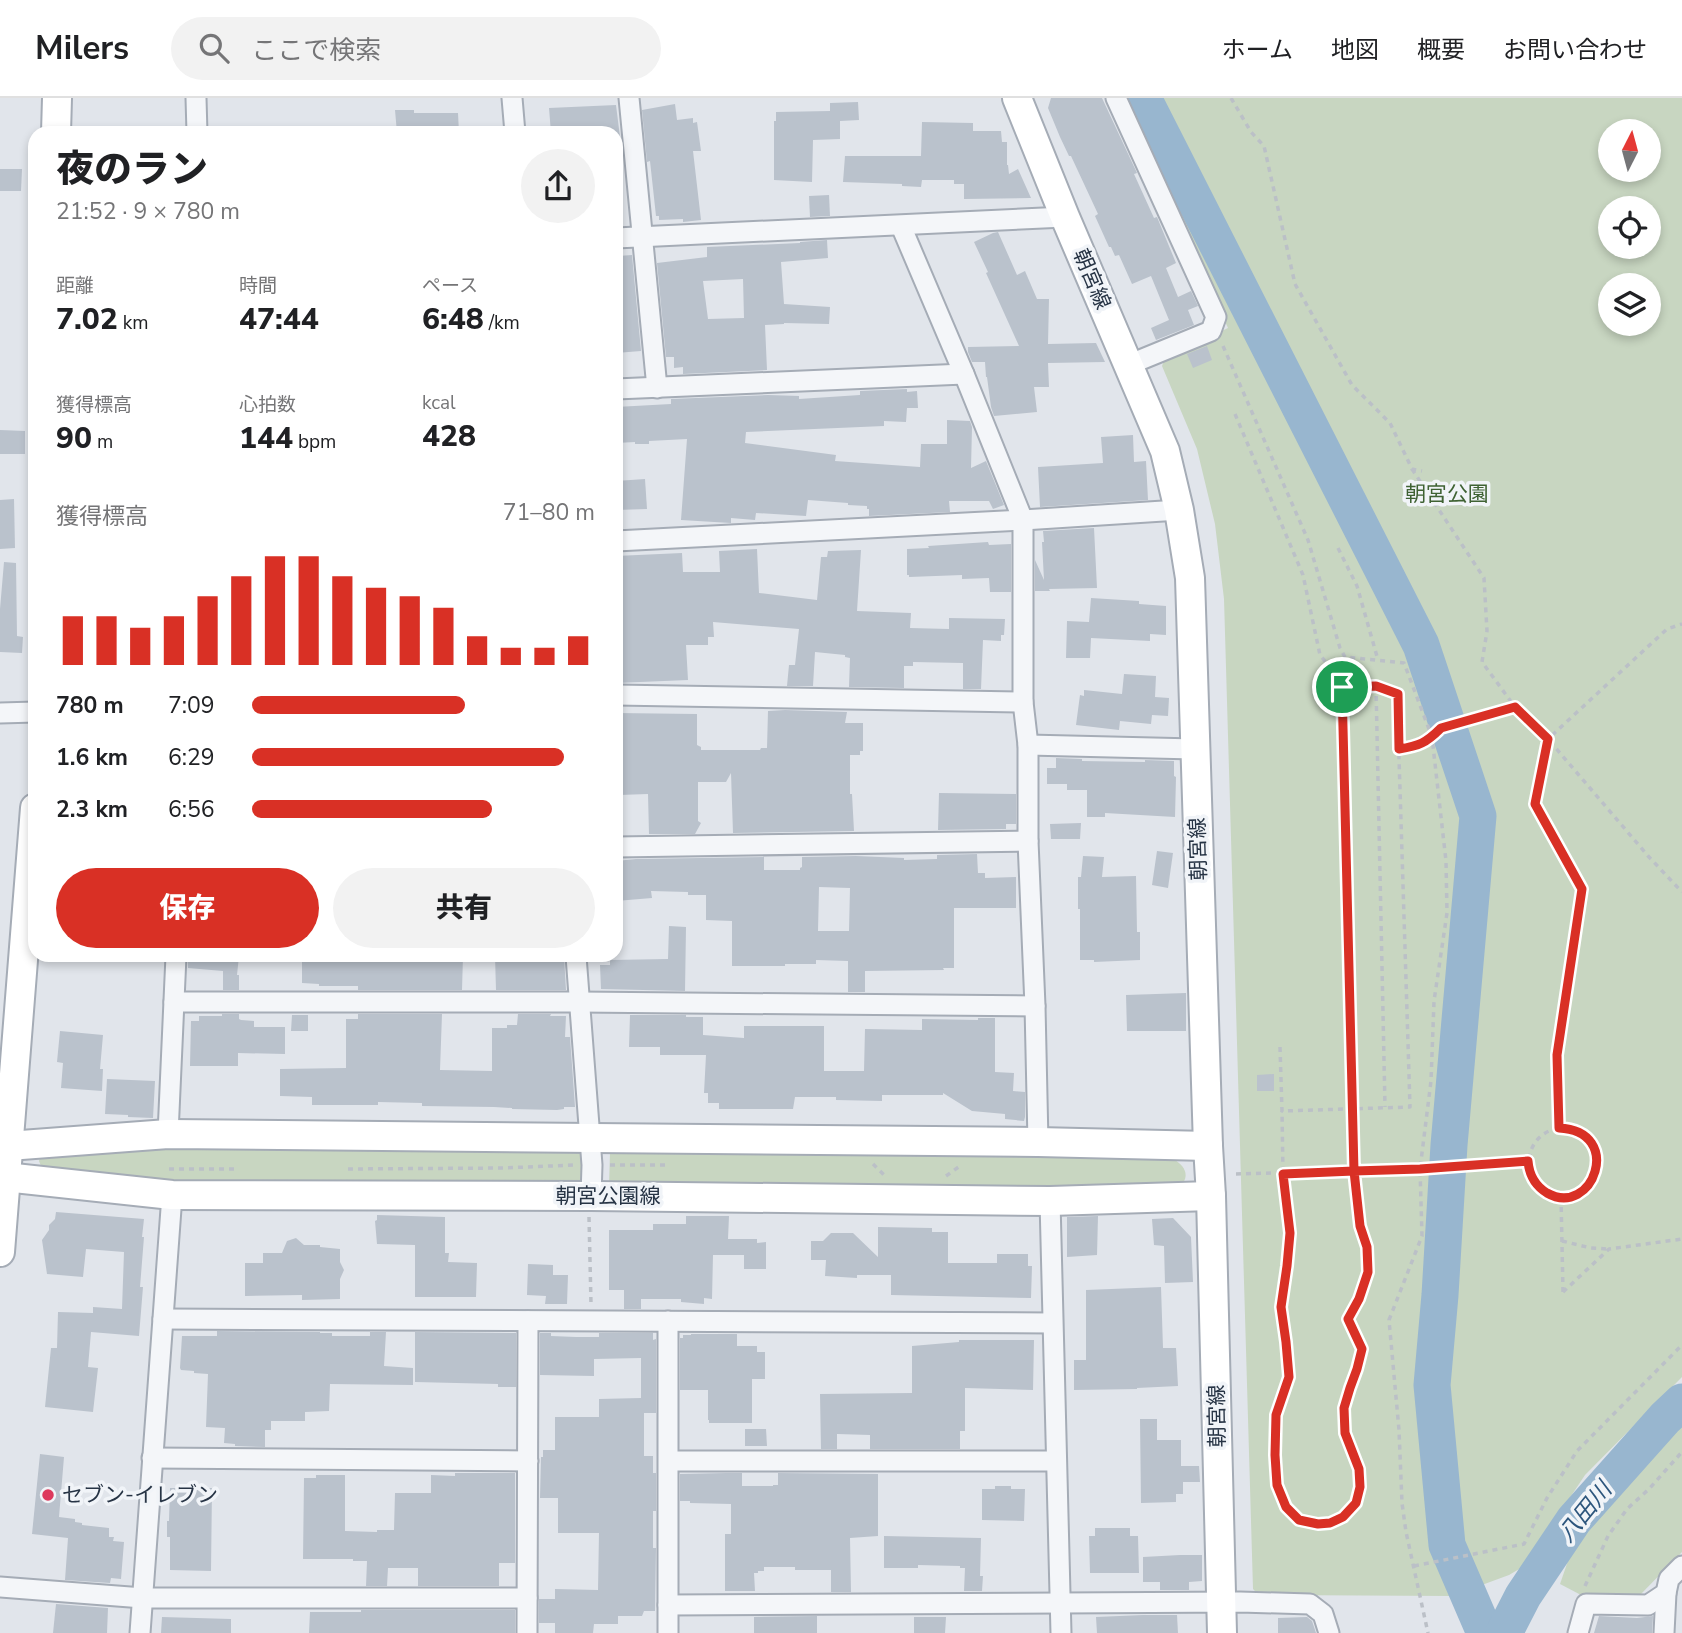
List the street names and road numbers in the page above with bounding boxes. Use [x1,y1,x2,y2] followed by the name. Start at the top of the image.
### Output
[1067,245,1117,313] street label: 朝宮線
[1183,817,1213,881] street label: 朝宮線
[556,1182,661,1210] street label: 朝宮公園線
[1202,1384,1232,1448] street label: 朝宮線

